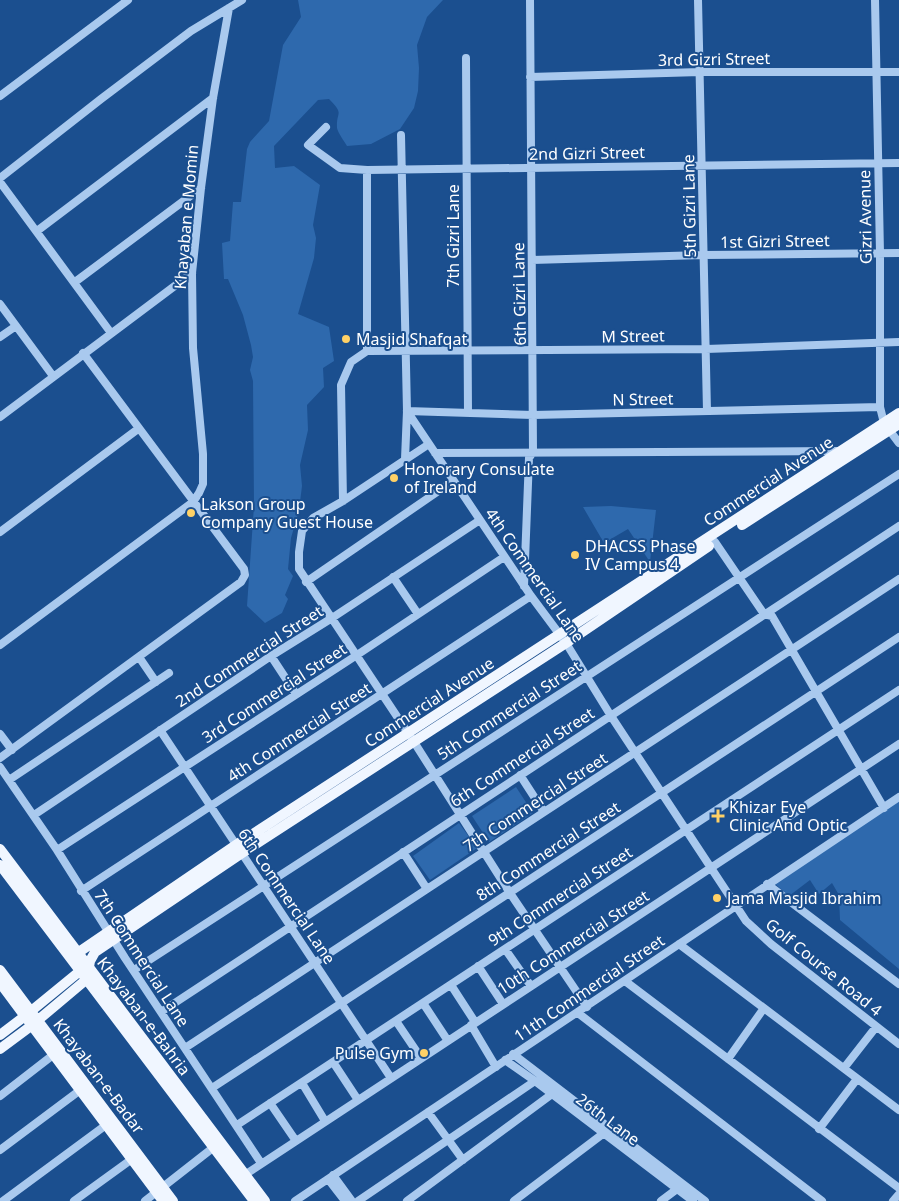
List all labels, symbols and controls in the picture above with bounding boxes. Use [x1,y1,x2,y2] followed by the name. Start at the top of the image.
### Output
[658,47,771,71] street label: 3rd Gizri Street
[529,141,645,165] street label: 2nd Gizri Street
[169,144,203,290] street label: Khayaban e Momin
[677,154,701,258] street label: 5th Gizri Lane
[853,170,877,264] street label: Gizri Avenue
[442,184,464,288] street label: 7th Gizri Lane
[720,229,830,253] street label: 1st Gizri Street
[507,242,531,346] street label: 6th Gizri Lane
[601,324,665,348] street label: M Street
[356,328,467,350] place label: Masjid Shafqat
[340,333,352,345] marker: Masjid Shafqat
[612,387,674,411] street label: N Street
[699,431,837,531] street label: Commercial Avenue
[404,458,554,498] place label: Honorary Consulate of Ireland
[388,472,400,484] marker: Honorary Consulate of Ireland
[201,493,373,533] place label: Lakson Group Company Guest House
[480,503,590,647] street label: 4th Commercial Lane
[185,507,197,519] marker: Lakson Group Company Guest House
[585,535,696,575] place label: DHACSS Phase IV Campus 4
[569,549,581,561] marker: DHACSS Phase IV Campus 4
[171,600,327,712] street label: 2nd Commercial Street
[197,638,351,748] street label: 3rd Commercial Street
[360,652,498,752] street label: Commercial Avenue
[433,655,586,765] street label: 5th Commercial Street
[223,677,376,787] street label: 4th Commercial Street
[446,702,599,812] street label: 6th Commercial Street
[459,747,612,857] street label: 7th Commercial Street
[472,796,625,906] street label: 8th Commercial Street
[729,796,848,836] place label: Khizar Eye Clinic And Optic
[711,809,725,823] marker: Khizar Eye Clinic And Optic
[233,824,341,968] street label: 6th Commercial Lane
[484,841,637,951] street label: 9th Commercial Street
[493,884,653,999] street label: 10th Commercial Street
[89,885,195,1031] street label: 7th Commercial Lane
[725,887,881,909] place label: Jama Masjid Ibrahim
[711,892,723,904] marker: Jama Masjid Ibrahim
[761,913,887,1021] street label: Golf Course Road 4
[510,929,669,1047] street label: 11th Commercial Street
[92,952,196,1080] street label: Khayaban-e-Bahria
[48,1014,150,1138] street label: Khayaban-e-Badar
[335,1042,414,1064] place label: Pulse Gym
[418,1047,430,1059] marker: Pulse Gym
[572,1088,644,1150] street label: 26th Lane

